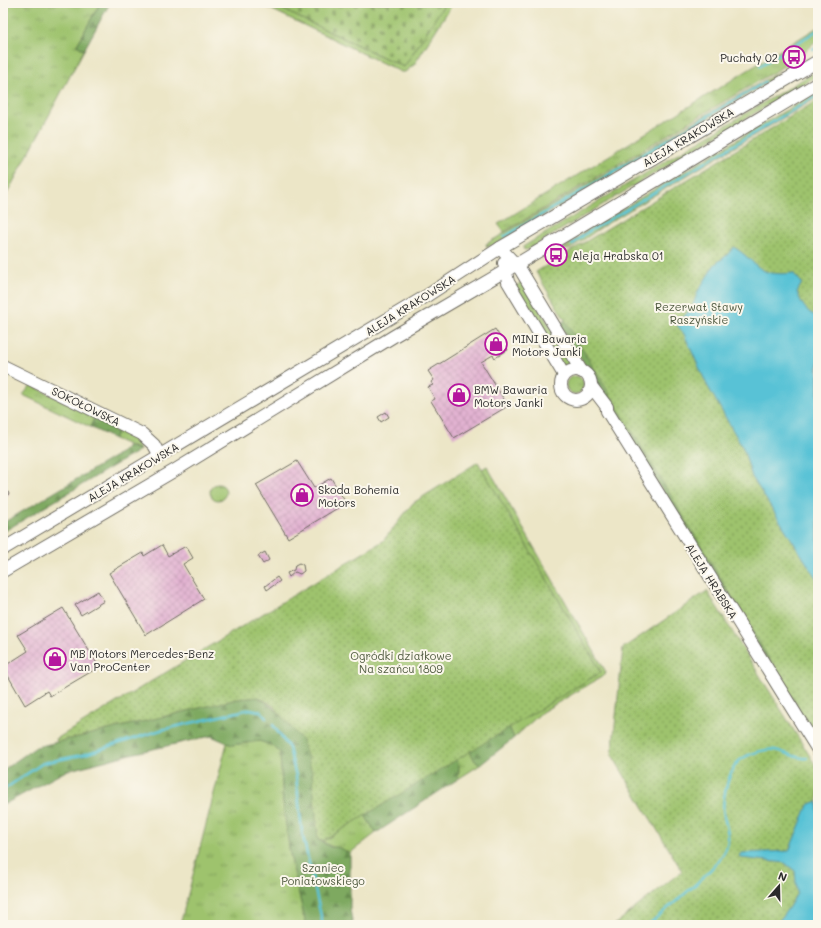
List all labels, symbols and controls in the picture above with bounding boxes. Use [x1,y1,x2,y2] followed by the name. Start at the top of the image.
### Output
[781,44,807,70] bus stop icon: Puchały 02
[720,50,778,65] place label: Puchały 02
[640,104,736,170] street label: ALEJA KRAKOWSKA
[543,242,569,268] bus stop icon: Aleja Hrabska 01
[572,248,664,263] place label: Aleja Hrabska 01
[362,271,458,339] street label: ALEJA KRAKOWSKA
[655,299,743,327] park label: Rezerwat Stawy Raszyńskie
[483,331,509,357] shop icon: MINI Bawaria Motors Janki
[512,331,587,359] place label: MINI Bawaria Motors Janki
[446,382,472,408] shop icon: BMW Bawaria Motors Janki
[474,382,548,410] place label: BMW Bawaria Motors Janki
[49,383,123,429] street label: SOKOŁOWSKA
[85,439,181,505] street label: ALEJA KRAKOWSKA
[289,482,315,508] shop icon: Skoda Bohemia Motors
[318,482,399,510] place label: Skoda Bohemia Motors
[683,540,741,622] street label: ALEJA HRABSKA
[42,646,68,672] shop icon: MB Motors Mercedes-Benz Van ProCenter
[70,646,214,674] place label: MB Motors Mercedes-Benz Van ProCenter
[350,648,452,676] park label: Ogródki działkowe Na szańcu 1809
[281,860,365,888] park label: Szaniec Poniatowskiego
[759,866,799,906] north arrow
[776,868,789,885] text: N

